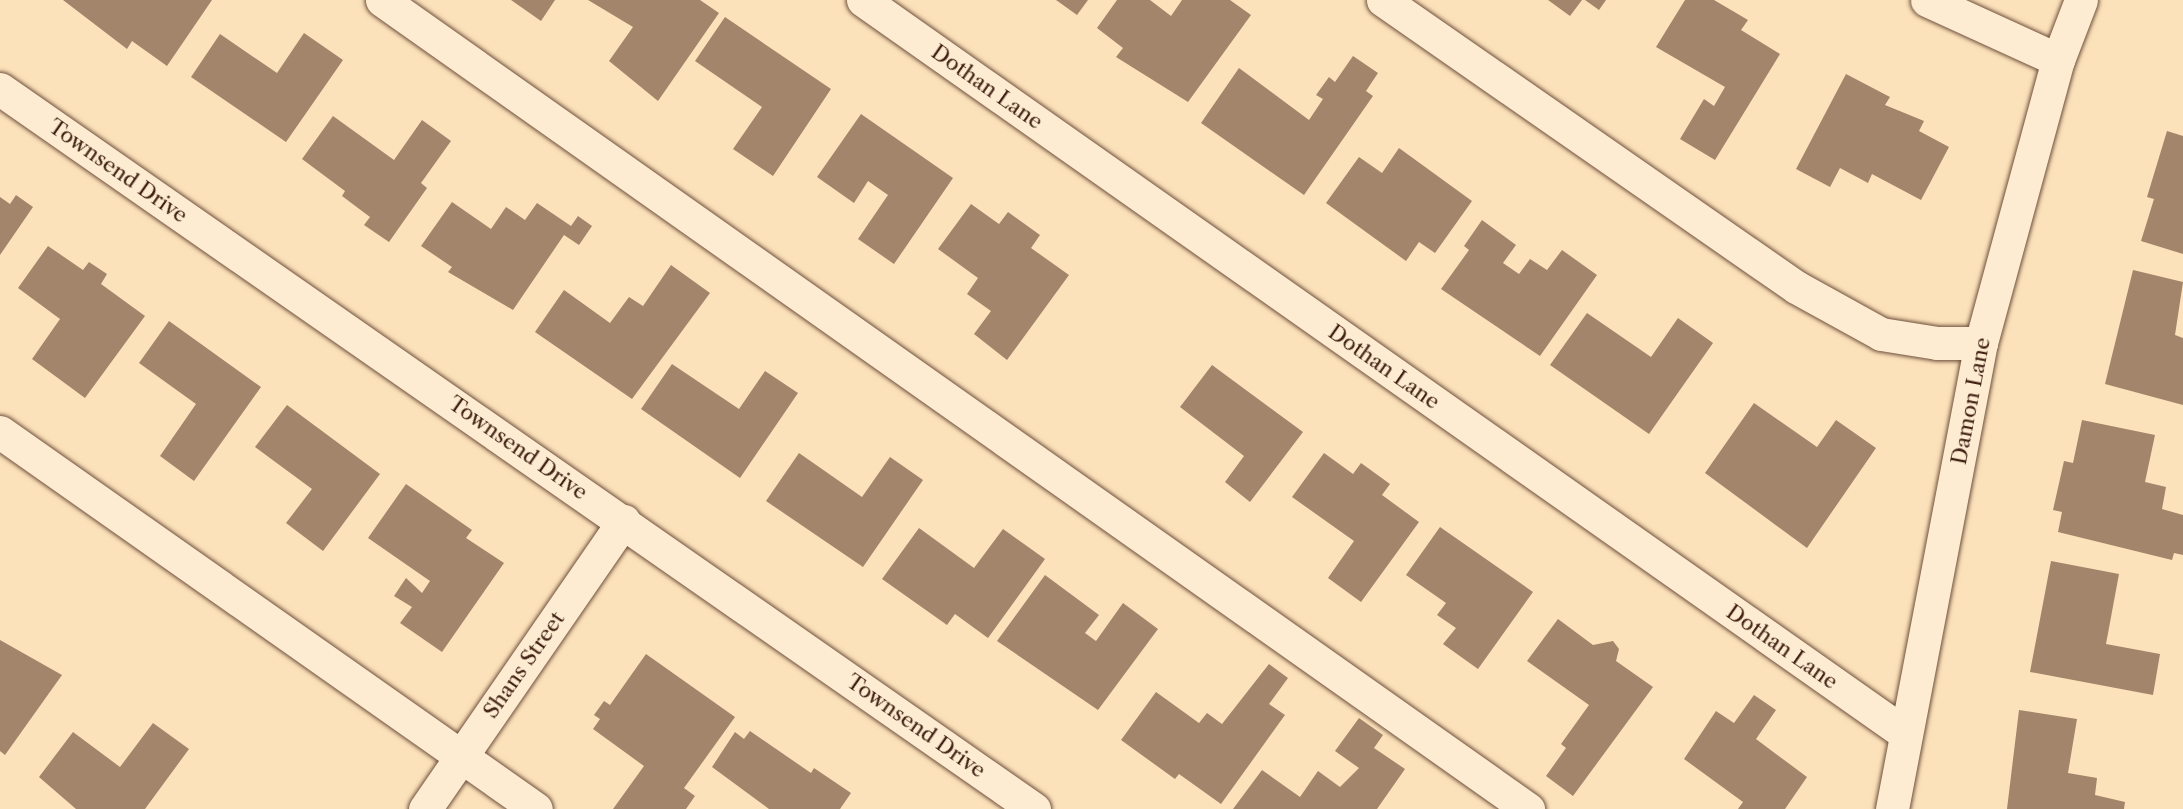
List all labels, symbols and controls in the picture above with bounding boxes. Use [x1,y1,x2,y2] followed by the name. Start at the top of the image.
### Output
[927,39,1047,135] street label: Dothan Lane
[44,114,192,228] street label: Townsend Drive
[1324,319,1444,415] street label: Dothan Lane
[1946,335,1996,467] street label: Damon Lane
[444,391,592,505] street label: Townsend Drive
[1722,599,1842,695] street label: Dothan Lane
[478,607,570,723] street label: Shans Street
[842,669,990,783] street label: Townsend Drive

